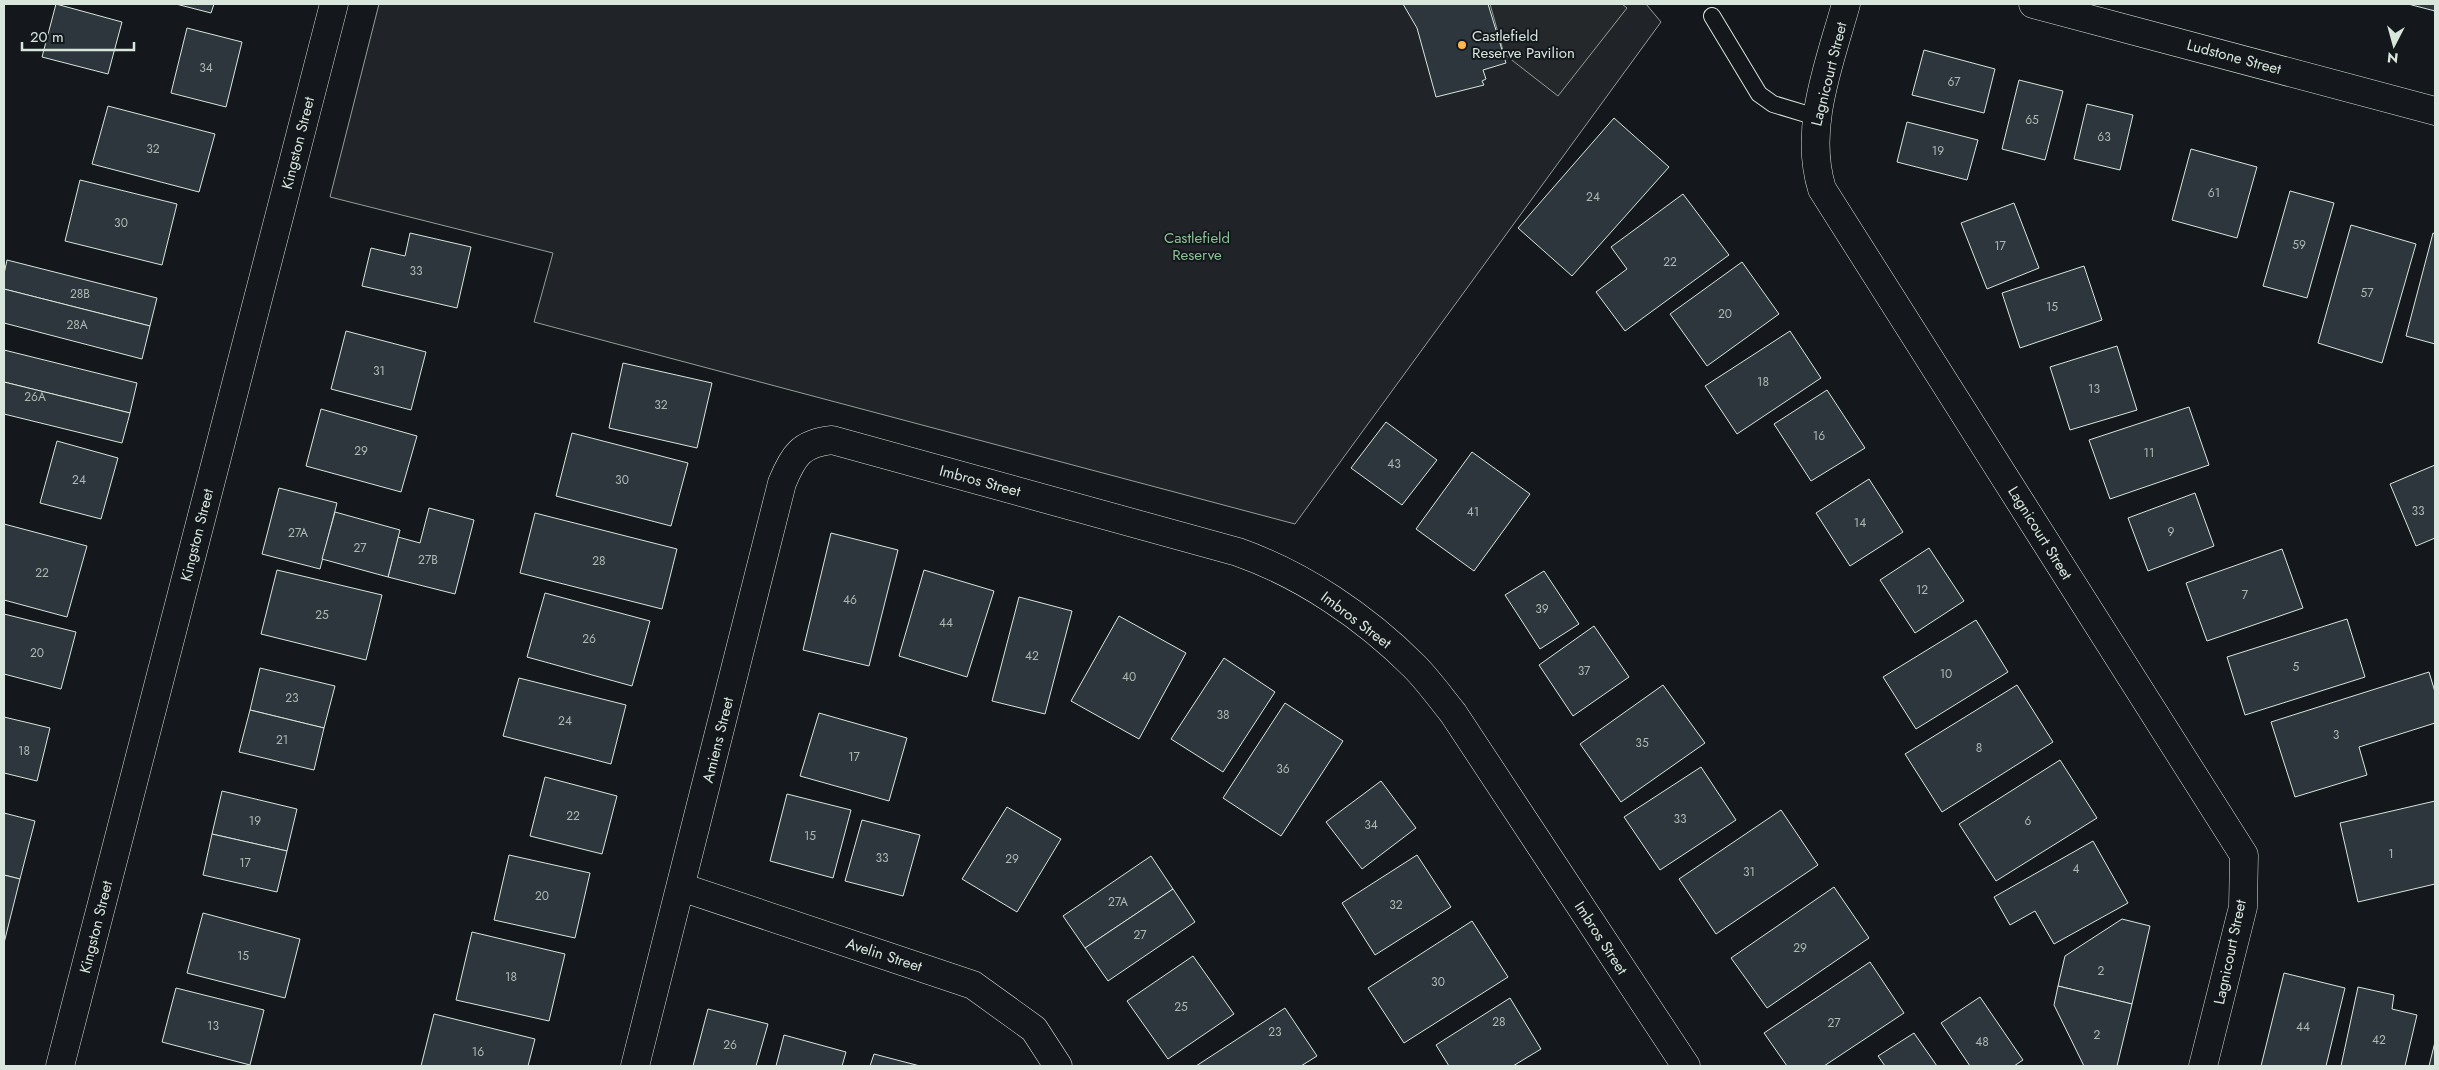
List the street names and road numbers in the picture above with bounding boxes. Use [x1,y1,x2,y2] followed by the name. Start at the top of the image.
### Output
[1805,19,1853,128] street label: Lagnicourt Street
[2184,34,2284,80] street label: Ludstone Street
[276,94,320,192] street label: Kingston Street
[937,460,1023,503] street label: Imbros Street
[2002,482,2078,584] street label: Lagnicourt Street
[175,486,219,584] street label: Kingston Street
[1316,586,1396,654] street label: Imbros Street
[697,695,739,785] street label: Amiens Street
[74,878,118,976] street label: Kingston Street
[1569,897,1633,979] street label: Imbros Street
[2208,897,2252,1006] street label: Lagnicourt Street
[843,932,925,978] street label: Avelin Street

